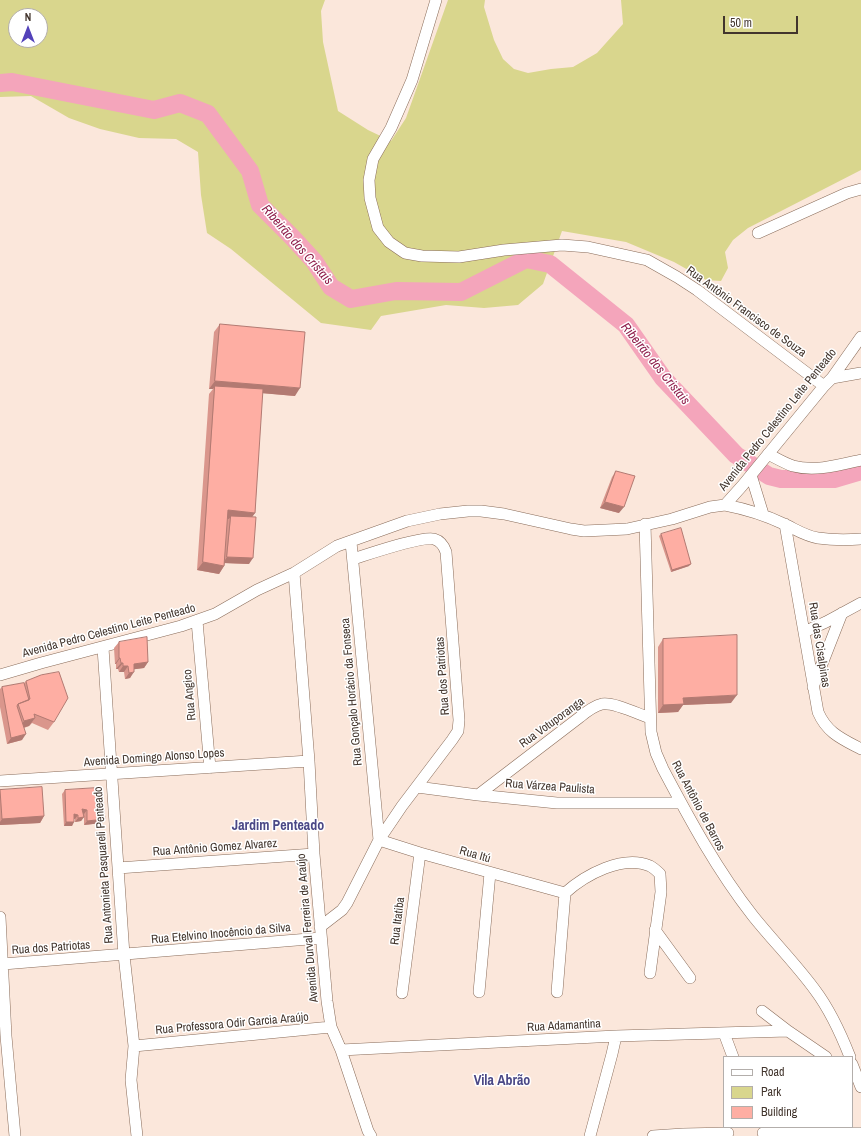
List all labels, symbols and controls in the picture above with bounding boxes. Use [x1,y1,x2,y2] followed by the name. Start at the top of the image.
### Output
[8,8,48,48] north arrow
[725,8,800,34] scale bar
[25,10,31,24] text: N
[730,15,752,31] text: 50 m
[258,202,336,288] water label: Ribeirão dos Cristais
[683,264,809,360] street label: Rua Antônio Francisco de Souza
[617,320,693,408] water label: Ribeirão dos Cristais
[716,346,840,494] street label: Avenida Pedro Celestino Leite Penteado
[21,601,197,661] street label: Avenida Pedro Celestino Leite Penteado
[805,601,833,689] street label: Rua das Cisalpinas
[338,618,366,766] street label: Rua Gonçalo Horácio da Fonseca
[433,636,453,716] street label: Rua dos Patriotas
[181,669,199,721] street label: Rua Angico
[517,695,587,751] street label: Rua Votuporanga
[83,746,225,770] street label: Avenida Domingo Alonso Lopes
[668,758,728,854] street label: Rua Antônio de Barros
[505,777,595,797] street label: Rua Várzea Paulista
[91,786,117,944] street label: Rua Antonieta Pasquareli Penteado
[232,818,324,834] district label: Jardim Penteado
[152,836,278,860] street label: Rua Antônio Gomez Alvarez
[458,844,492,866] street label: Rua Itú
[294,853,322,1003] street label: Avenida Durval Ferreira de Araújo
[388,896,408,946] street label: Rua Itatiba
[151,921,291,947] street label: Rua Etelvino Inocêncio da Silva
[11,938,91,958] street label: Rua dos Patriotas
[155,1010,309,1038] street label: Rua Professora Odir Garcia Araújo
[527,1017,601,1035] street label: Rua Adamantina
[723,1056,853,1128] legend
[761,1064,785,1080] text: Road
[474,1073,530,1089] district label: Vila Abrão
[761,1084,781,1100] text: Park
[761,1104,797,1120] text: Building

